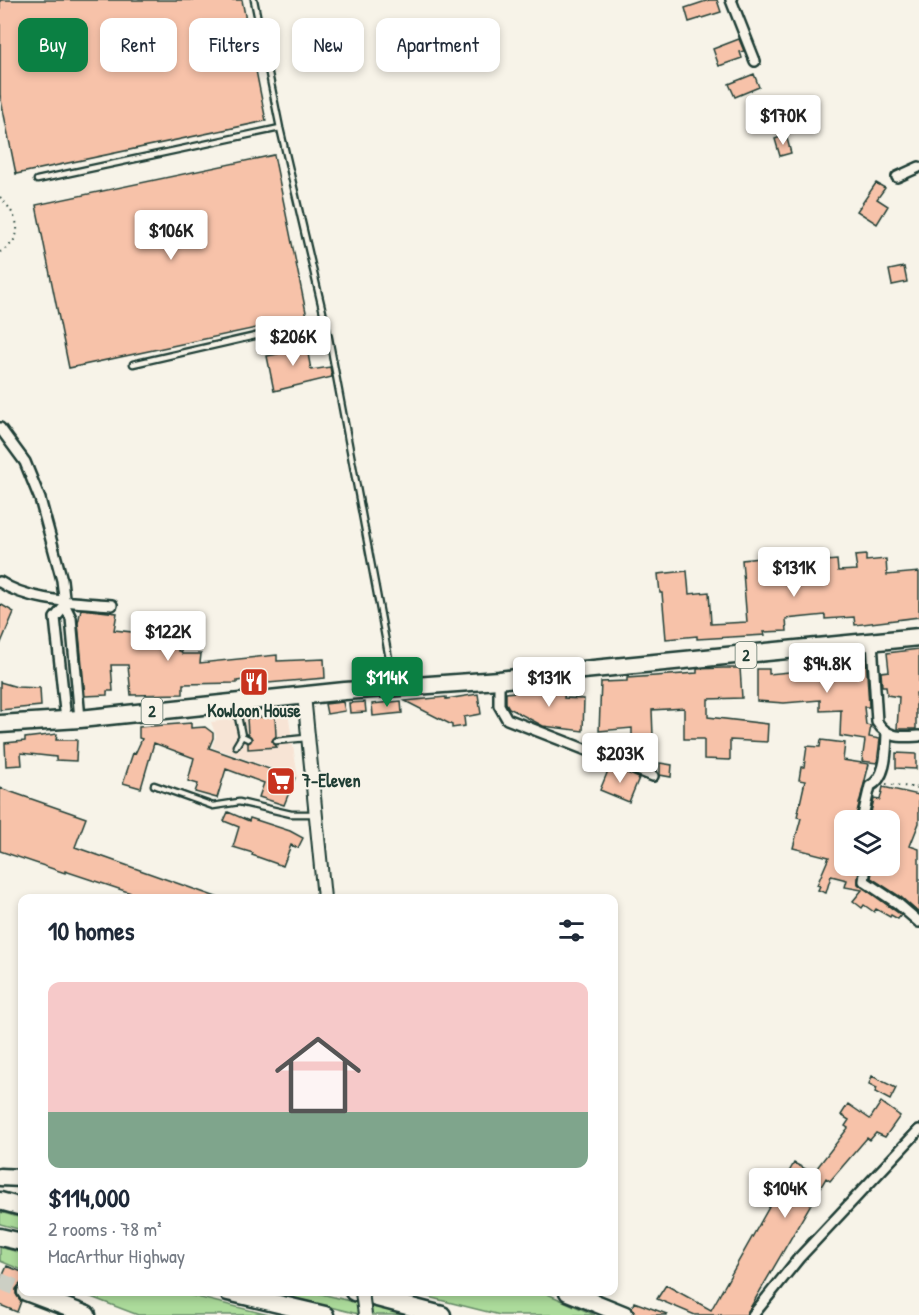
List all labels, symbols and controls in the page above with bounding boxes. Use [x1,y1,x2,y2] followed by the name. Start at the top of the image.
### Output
[18,18,88,72] chip: Buy
[100,18,177,72] chip: Rent
[189,18,280,72] chip: Filters
[292,18,364,72] chip: New
[376,18,500,72] chip: Apartment
[741,95,825,146] pin: $170K
[760,101,806,128] text: $170K
[129,210,213,261] pin: $106K
[149,216,193,243] text: $106K
[251,316,335,367] pin: $206K
[270,322,316,349] text: $206K
[752,547,836,598] pin: $131K
[772,553,816,580] text: $131K
[126,611,210,662] pin: $122K
[145,617,191,644] text: $122K
[736,642,756,668] road number: 2
[778,643,876,694] pin: $94.8K
[803,649,851,676] text: $94.8K
[345,657,429,708] pin: $114K
[507,657,591,708] pin: $131K
[366,663,408,690] text: $114K
[527,663,571,690] text: $131K
[238,666,270,698] restaurant icon: Kowloon House
[142,698,162,724] road number: 2
[207,698,302,723] place label: Kowloon House
[578,733,662,784] pin: $203K
[596,739,644,766] text: $203K
[265,765,297,797] supermarket icon: 7-Eleven
[301,768,361,793] place label: 7-Eleven
[834,810,900,876] map controls
[834,810,900,876] button: layers
[48,913,135,948] text: 10 homes
[555,914,588,947] icon: filters
[264,1021,372,1129] icon: home
[743,1168,827,1219] pin: $104K
[763,1174,807,1201] text: $104K
[48,1180,130,1215] text: $114,000
[48,1215,162,1242] text: 2 rooms · 78 m²
[48,1242,185,1269] text: MacArthur Highway

